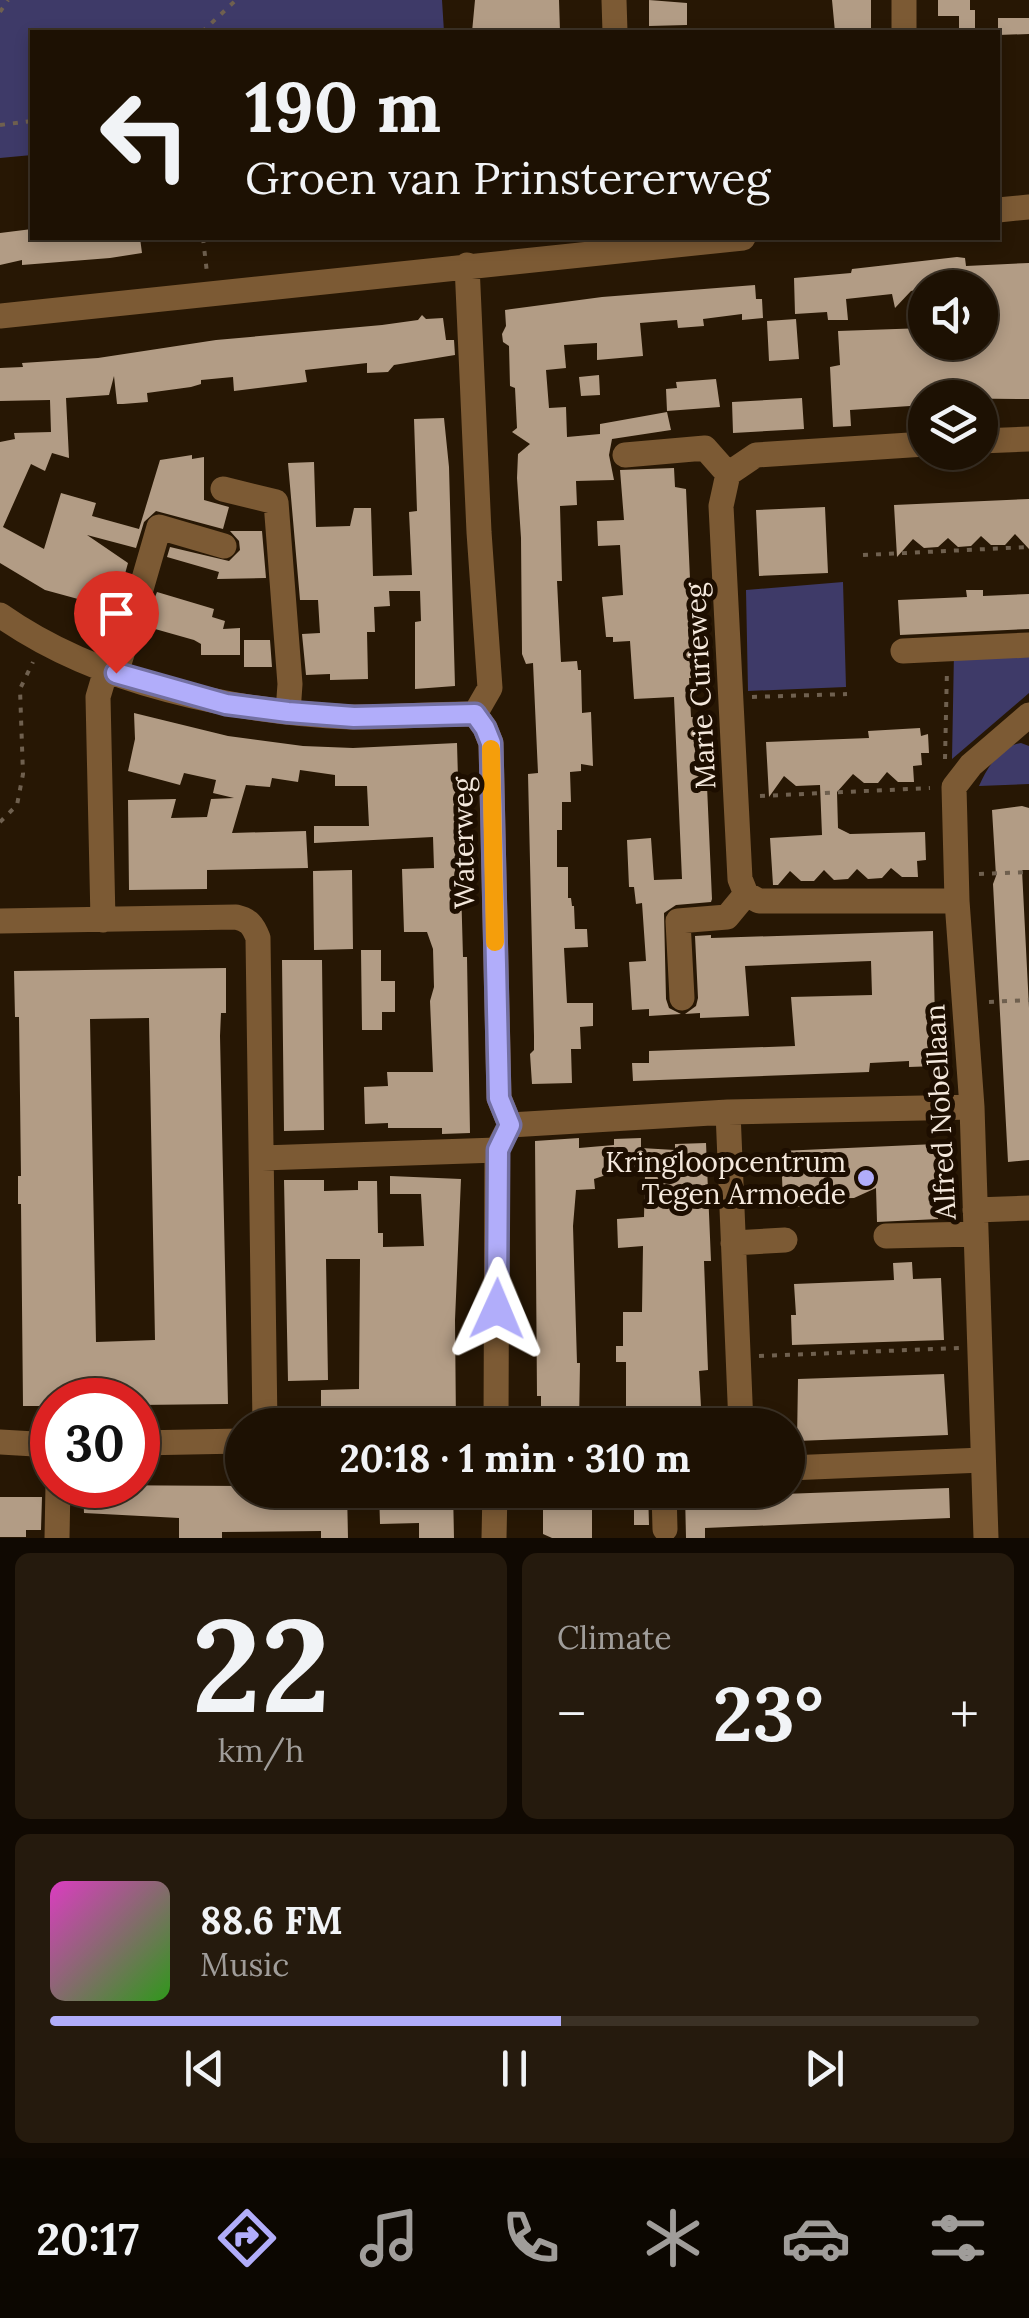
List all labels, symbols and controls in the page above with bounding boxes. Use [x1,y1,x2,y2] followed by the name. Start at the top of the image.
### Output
[245,62,441,151] text: 190 m
[80,70,210,200] icon: left
[245,149,770,206] text: Groen van Prinstererweg
[908,270,998,470] map controls
[908,270,998,360] button: sound
[908,380,998,470] button: layers
[74,571,159,674] pin
[677,581,723,790] street label: Marie Curieweg
[89,586,144,641] icon: arrive
[444,776,482,909] street label: Waterweg
[916,1003,964,1222] street label: Alfred Nobellaan
[605,1144,846,1212] place label: Kringloopcentrum Tegen Armoede
[855,1167,877,1189] marker: Kringloopcentrum Tegen Armoede
[445,1257,549,1361] position arrow
[30,1378,160,1508] speed limit sign: 30
[339,1434,691,1482] text: 20:18 · 1 min · 310 m
[192,1581,330,1748] text: 22
[557,1617,672,1658] text: Climate
[713,1666,823,1762] text: 23°
[557,1679,586,1749] text: −
[950,1679,979,1749] text: +
[218,1730,304,1771] text: km/h
[200,1896,343,1944] text: 88.6 FM
[200,1944,289,1985] text: Music
[177,2041,232,2096] icon: previous
[487,2041,542,2096] icon: pause
[797,2041,852,2096] icon: next
[212,2203,282,2273] icon: directions
[354,2203,424,2273] icon: music
[496,2203,566,2273] icon: phone
[638,2203,708,2273] icon: climate
[781,2203,851,2273] icon: car
[923,2203,993,2273] icon: filters
[36,2210,139,2267] text: 20:17

